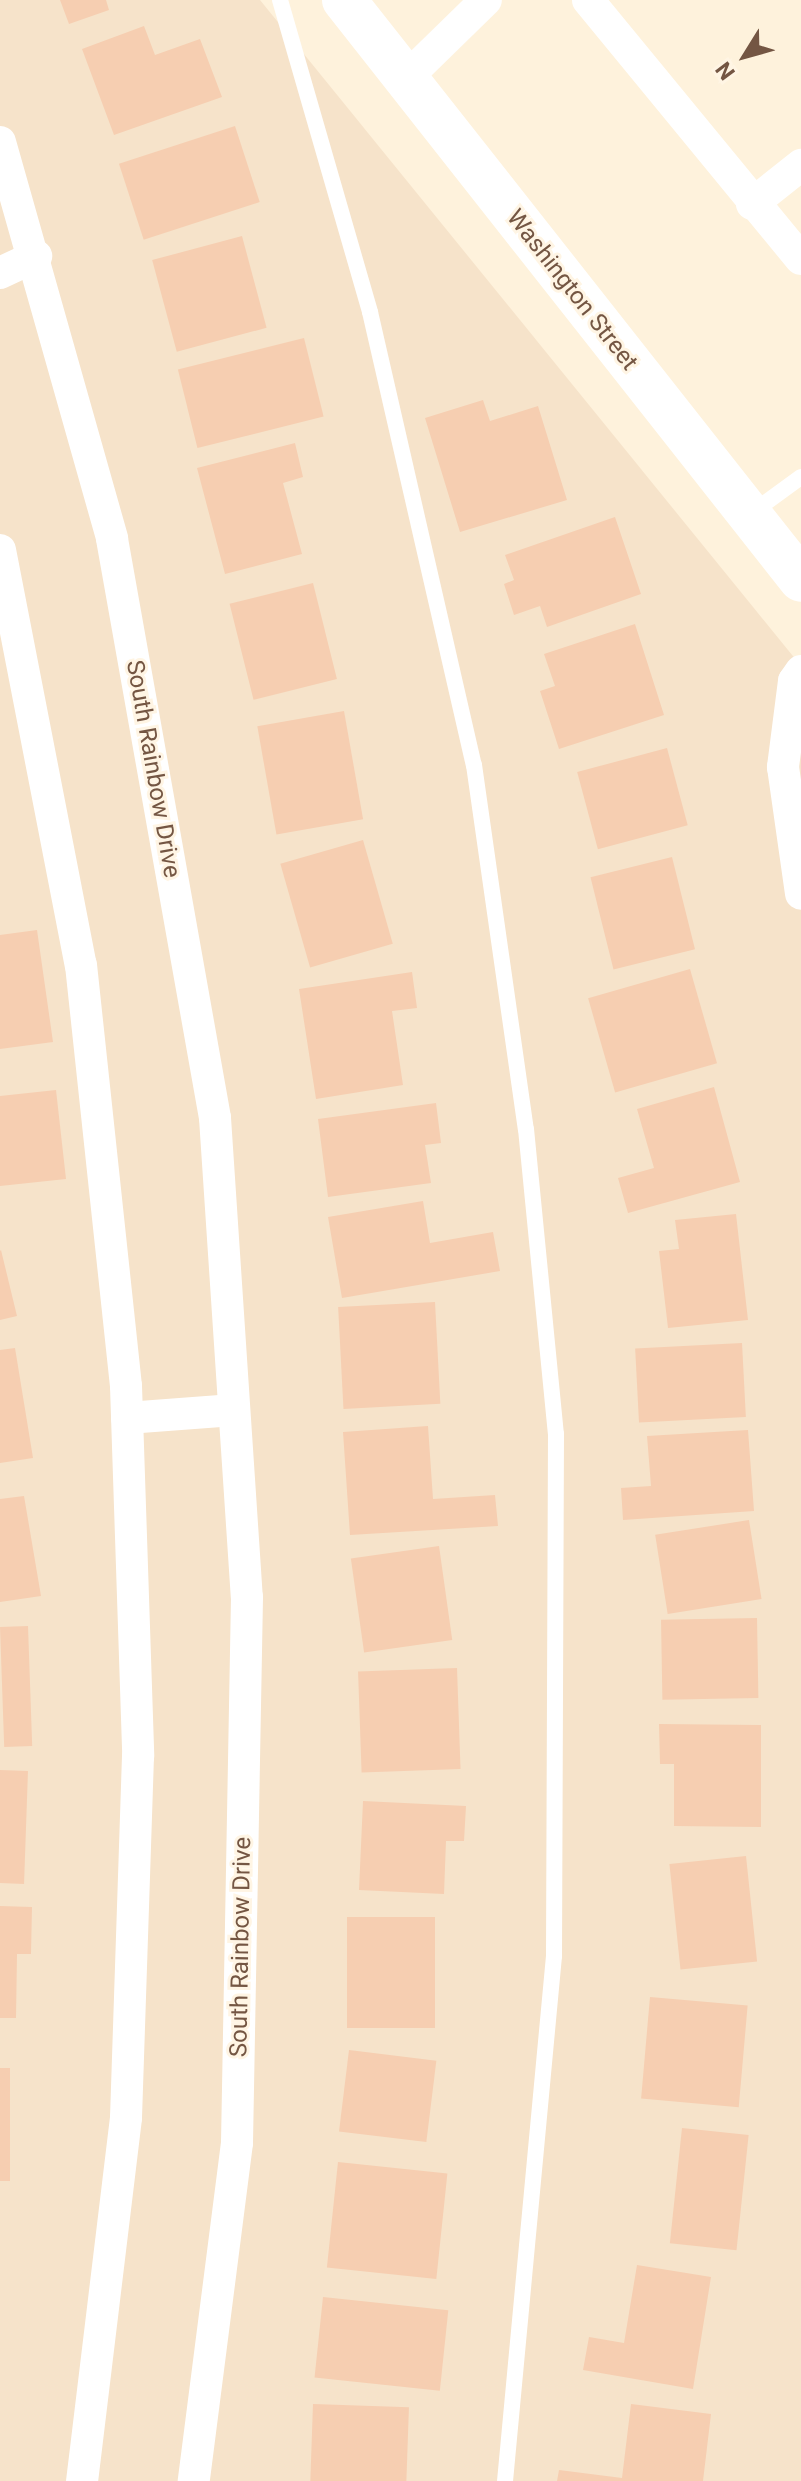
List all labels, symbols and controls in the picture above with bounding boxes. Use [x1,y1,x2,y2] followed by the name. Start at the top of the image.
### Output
[705,16,785,96] north arrow
[711,57,740,84] text: N
[500,204,644,376] street label: Washington Street
[120,658,186,880] street label: South Rainbow Drive
[225,1837,257,2057] street label: South Rainbow Drive

